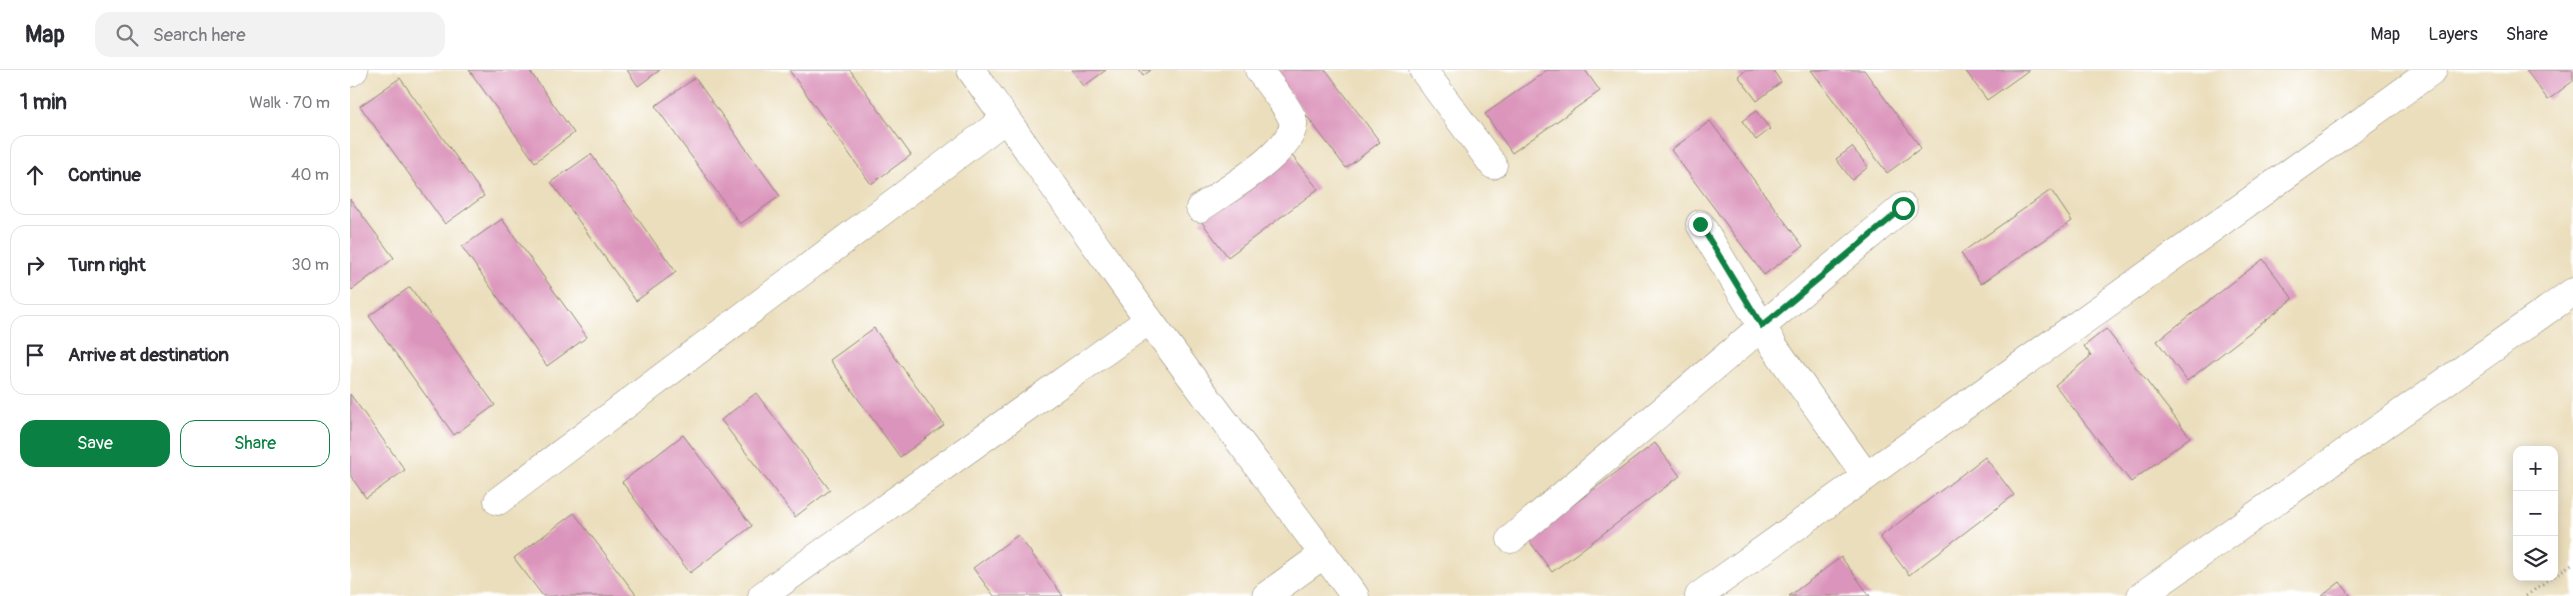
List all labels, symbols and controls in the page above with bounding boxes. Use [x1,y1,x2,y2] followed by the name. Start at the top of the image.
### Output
[95,12,445,57] search box
[25,20,65,49] text: Map
[113,21,141,49] icon: search
[153,23,246,47] text: Search here
[2371,23,2400,46] text: Map
[2428,23,2478,46] text: Layers
[2506,23,2548,46] text: Share
[20,89,67,116] text: 1 min
[249,93,330,113] text: Walk · 70 m
[21,161,49,189] icon: ahead
[68,163,141,187] text: Continue
[291,165,329,185] text: 40 m
[1892,197,1915,220] route start
[1689,213,1712,236] route end
[21,251,49,279] icon: right
[68,253,146,277] text: Turn right
[291,255,329,275] text: 30 m
[21,341,49,369] icon: arrive
[68,343,229,367] text: Arrive at destination
[20,420,170,467] button: Save
[180,420,330,467] button: Share
[2513,446,2558,581] map controls
[2513,446,2558,491] button: +
[2513,491,2558,536] button: −
[2513,536,2558,581] button: layers

